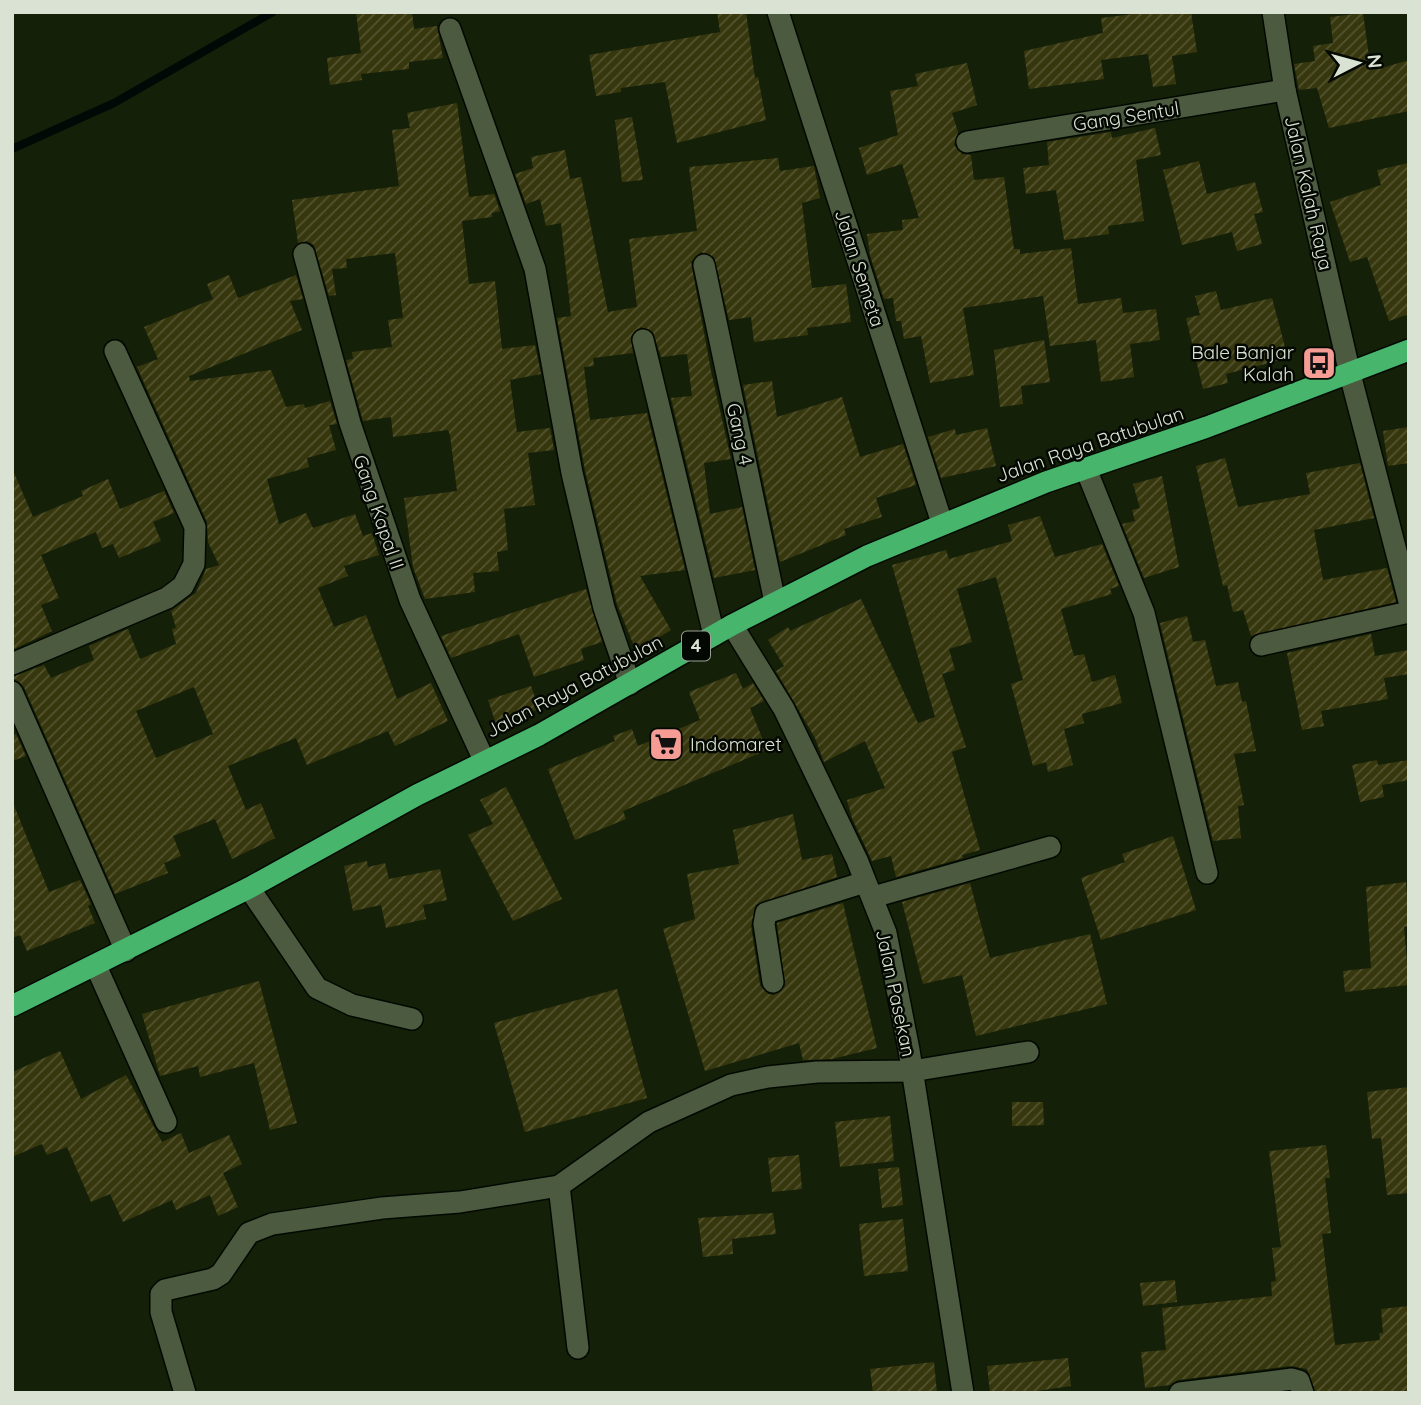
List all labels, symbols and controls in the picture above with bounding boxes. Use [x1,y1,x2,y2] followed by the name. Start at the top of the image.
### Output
[1323,28,1393,98] north arrow
[1362,53,1388,69] text: N
[1071,96,1181,136] street label: Gang Sentul
[1280,114,1338,272] street label: Jalan Kalah Raya
[830,206,890,330] street label: Jalan Semeta
[1191,340,1295,386] place label: Bale Banjar Kalah
[1300,344,1338,382] bus stop icon: Bale Banjar Kalah
[722,401,758,467] street label: Gang 4
[993,401,1187,487] street label: Jalan Raya Batubulan
[348,452,410,572] street label: Gang Kapal II
[482,629,666,743] street label: Jalan Raya Batubulan
[682,632,710,660] road number: 4
[647,725,685,763] supermarket icon: Indomaret
[690,732,782,756] place label: Indomaret
[871,927,921,1059] street label: Jalan Pasekan

